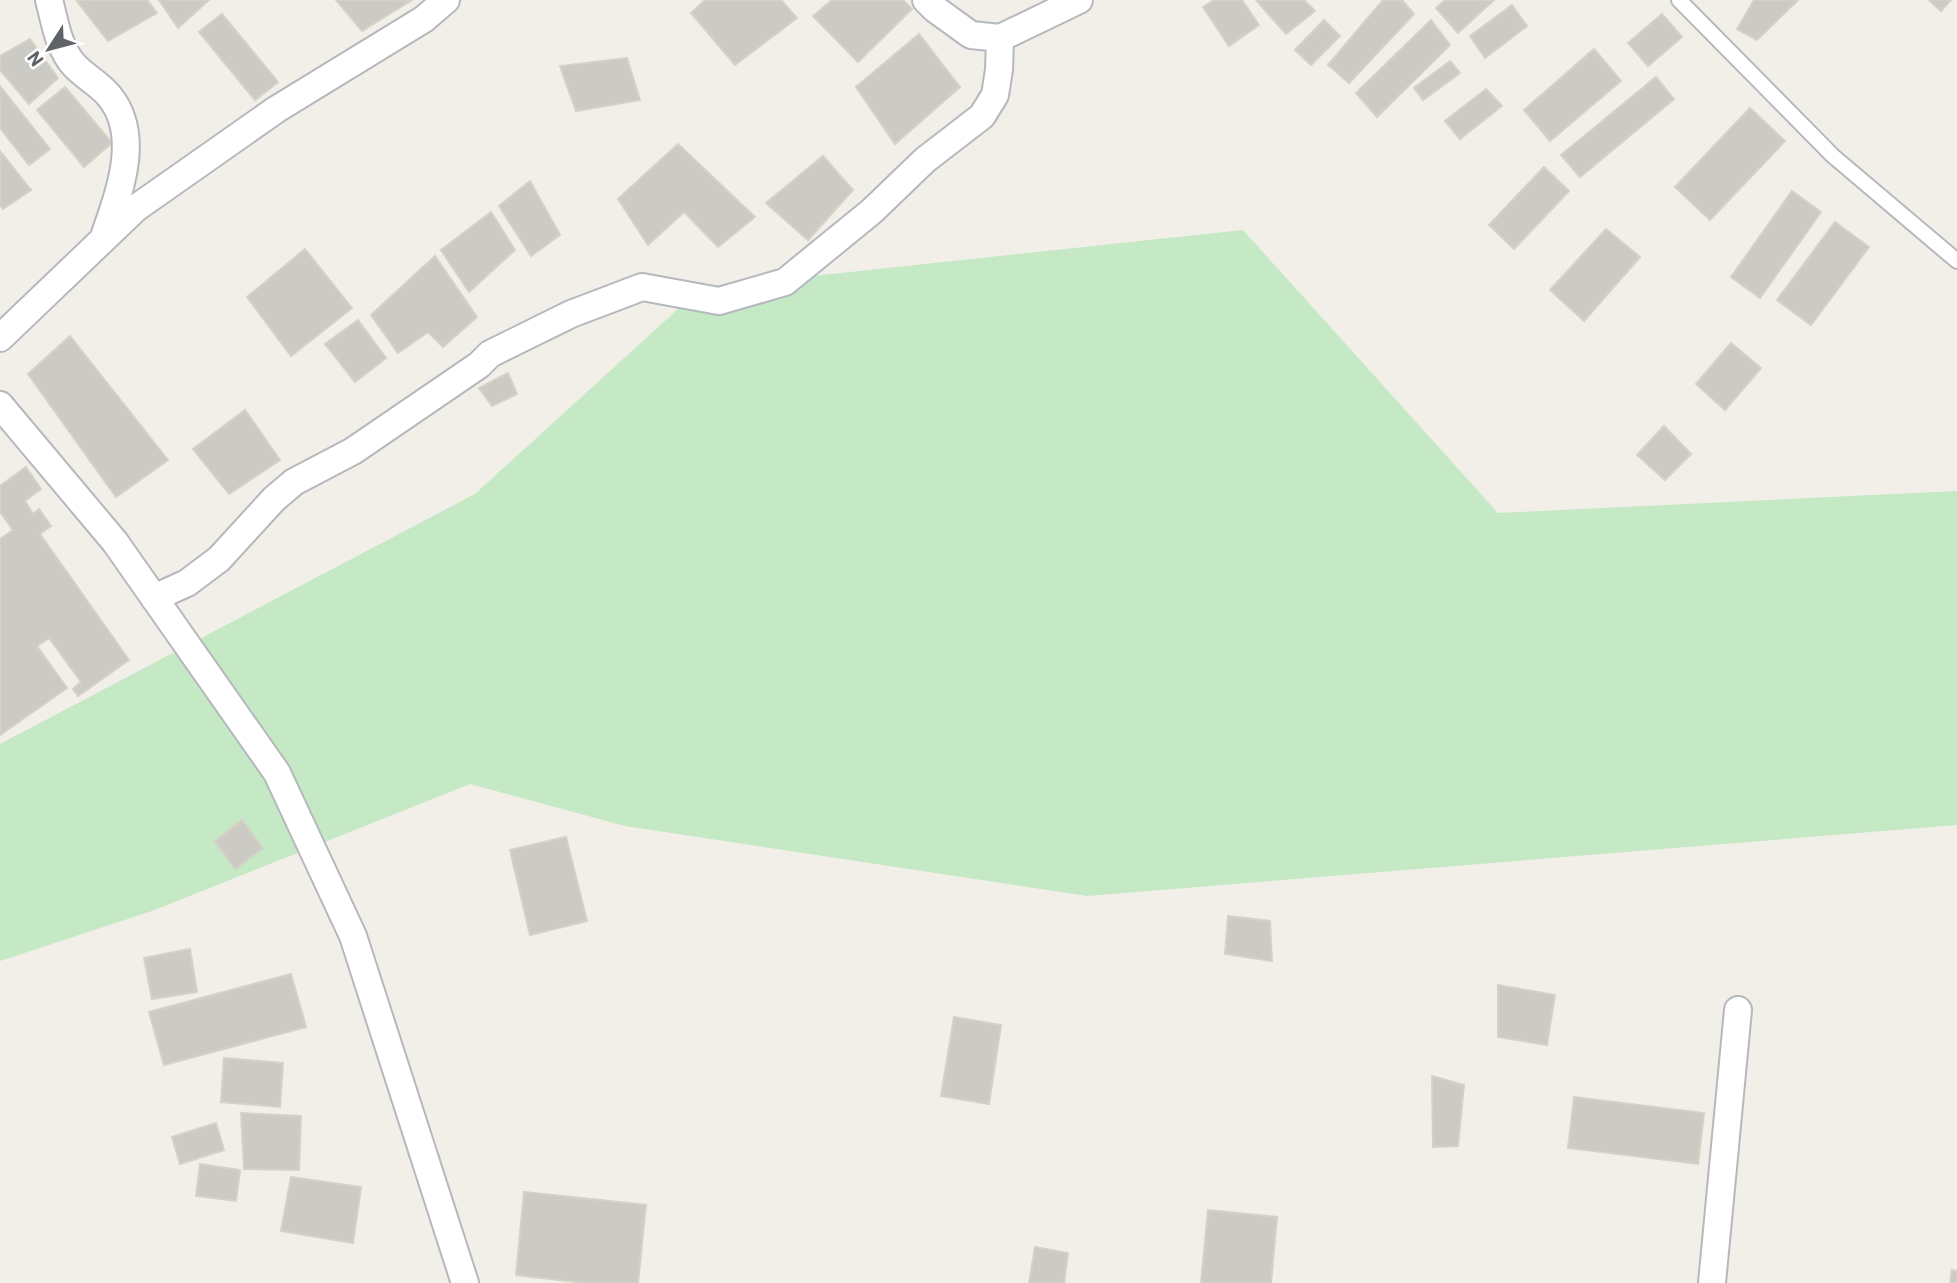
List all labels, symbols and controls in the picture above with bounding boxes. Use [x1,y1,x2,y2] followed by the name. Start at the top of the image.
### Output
[14,14,84,84] north arrow
[22,47,48,71] text: N

